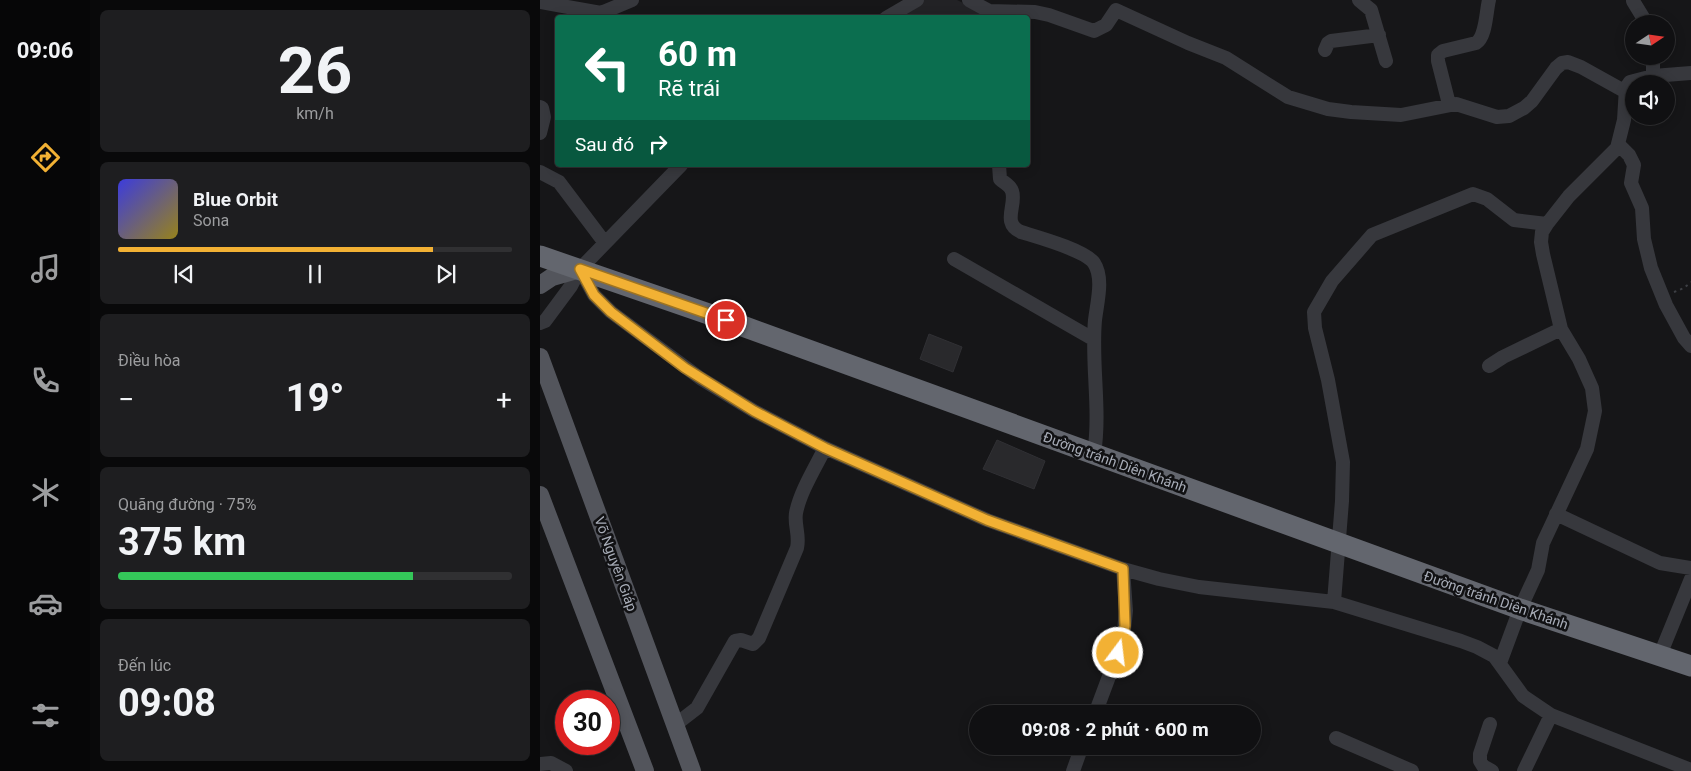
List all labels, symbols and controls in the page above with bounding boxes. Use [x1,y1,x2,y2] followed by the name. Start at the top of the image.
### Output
[1625,15,1675,65] north arrow
[1625,15,1675,125] map controls
[278,33,352,109] text: 26
[658,34,737,75] text: 60 m
[575,35,640,100] icon: left
[17,38,73,63] text: 09:06
[1625,75,1675,125] button: sound
[658,76,720,101] text: Rẽ trái
[296,104,334,123] text: km/h
[644,130,672,158] icon: right
[575,133,634,156] text: Sau đó
[28,140,63,175] icon: directions
[193,188,278,211] text: Blue Orbit
[193,211,229,230] text: Sona
[28,251,63,286] icon: music
[170,260,198,288] icon: previous
[301,260,329,288] icon: pause
[432,260,460,288] icon: next
[705,299,747,341] pin
[712,306,740,334] icon: arrive
[118,351,181,370] text: Điều hòa
[28,363,63,398] icon: phone
[286,376,344,420] text: 19°
[118,383,134,416] text: −
[496,383,512,416] text: +
[1041,429,1189,495] street label: Đường tránh Diên Khánh
[28,475,63,510] icon: climate
[118,495,257,514] text: Quãng đường · 75%
[592,515,641,613] street label: Võ Nguyên Giáp
[118,520,246,564] text: 375 km
[1422,568,1570,632] street label: Đường tránh Diên Khánh
[28,586,63,621] icon: car
[1091,626,1143,678] position arrow
[118,656,171,675] text: Đến lúc
[118,681,216,725] text: 09:08
[555,690,620,755] speed limit sign: 30
[28,698,63,733] icon: filters
[1021,718,1209,741] text: 09:08 · 2 phút · 600 m

